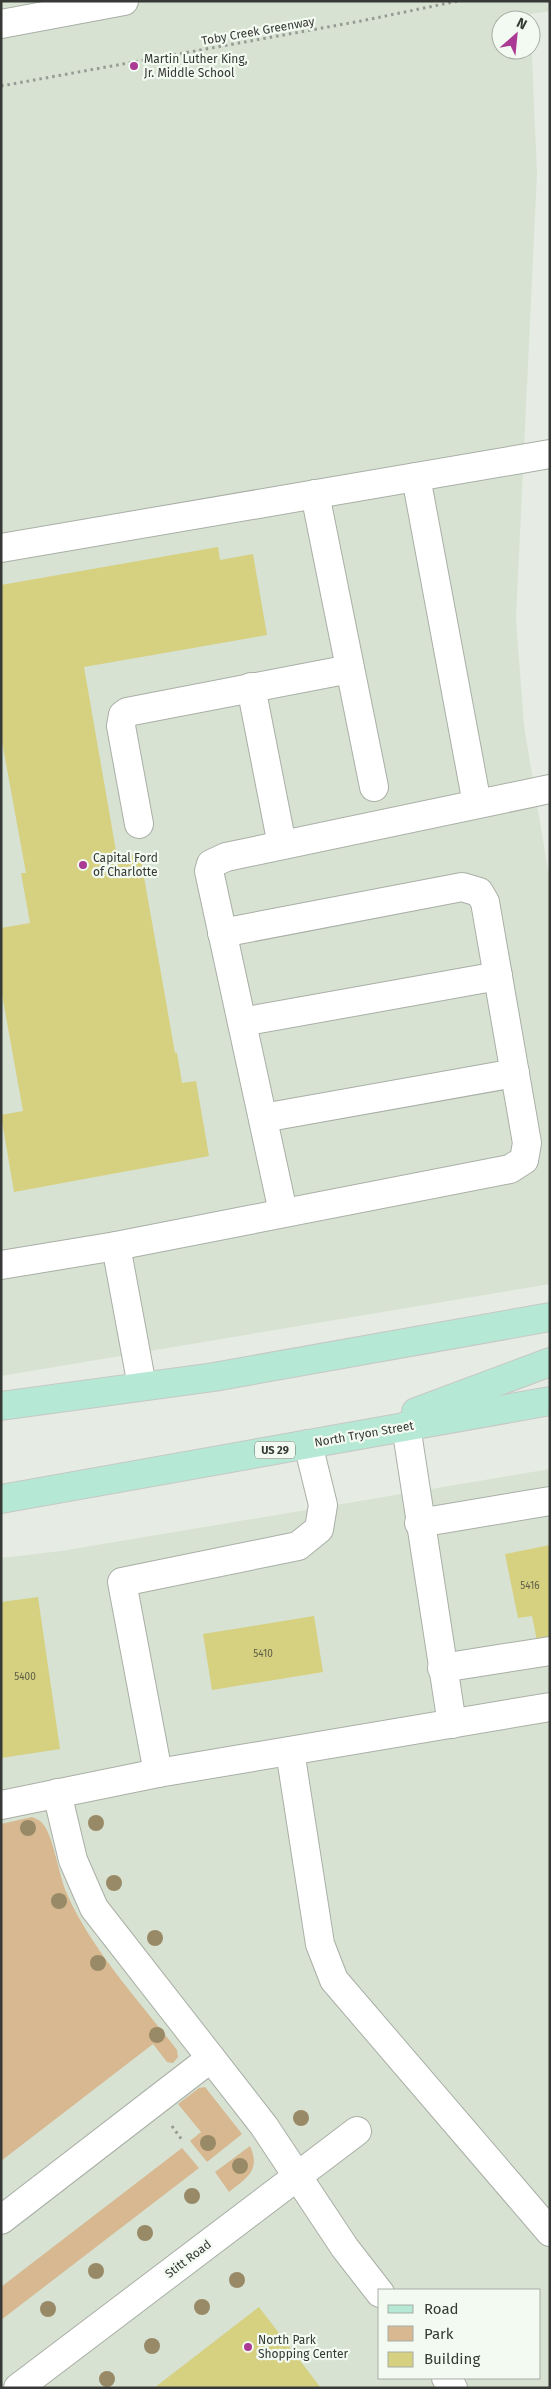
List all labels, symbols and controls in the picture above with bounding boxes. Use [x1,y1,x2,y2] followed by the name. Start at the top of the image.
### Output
[491,10,541,60] north arrow
[200,14,316,48] street label: Toby Creek Greenway
[514,14,530,34] text: N
[144,52,248,80] place label: Martin Luther King, Jr. Middle School
[128,60,140,72] marker: Martin Luther King, Jr. Middle School
[93,851,158,879] place label: Capital Ford of Charlotte
[77,859,89,871] marker: Capital Ford of Charlotte
[313,1418,415,1450] street label: North Tryon Street
[255,1442,295,1458] road number: US 29
[520,1580,540,1592] house number: 5416
[253,1648,273,1660] house number: 5410
[14,1671,36,1683] house number: 5400
[162,2237,214,2281] street label: Stitt Road
[378,2289,541,2379] legend
[424,2300,459,2318] text: Road
[424,2325,454,2343] text: Park
[258,2333,348,2361] place label: North Park Shopping Center
[242,2341,254,2353] marker: North Park Shopping Center
[424,2350,480,2368] text: Building

